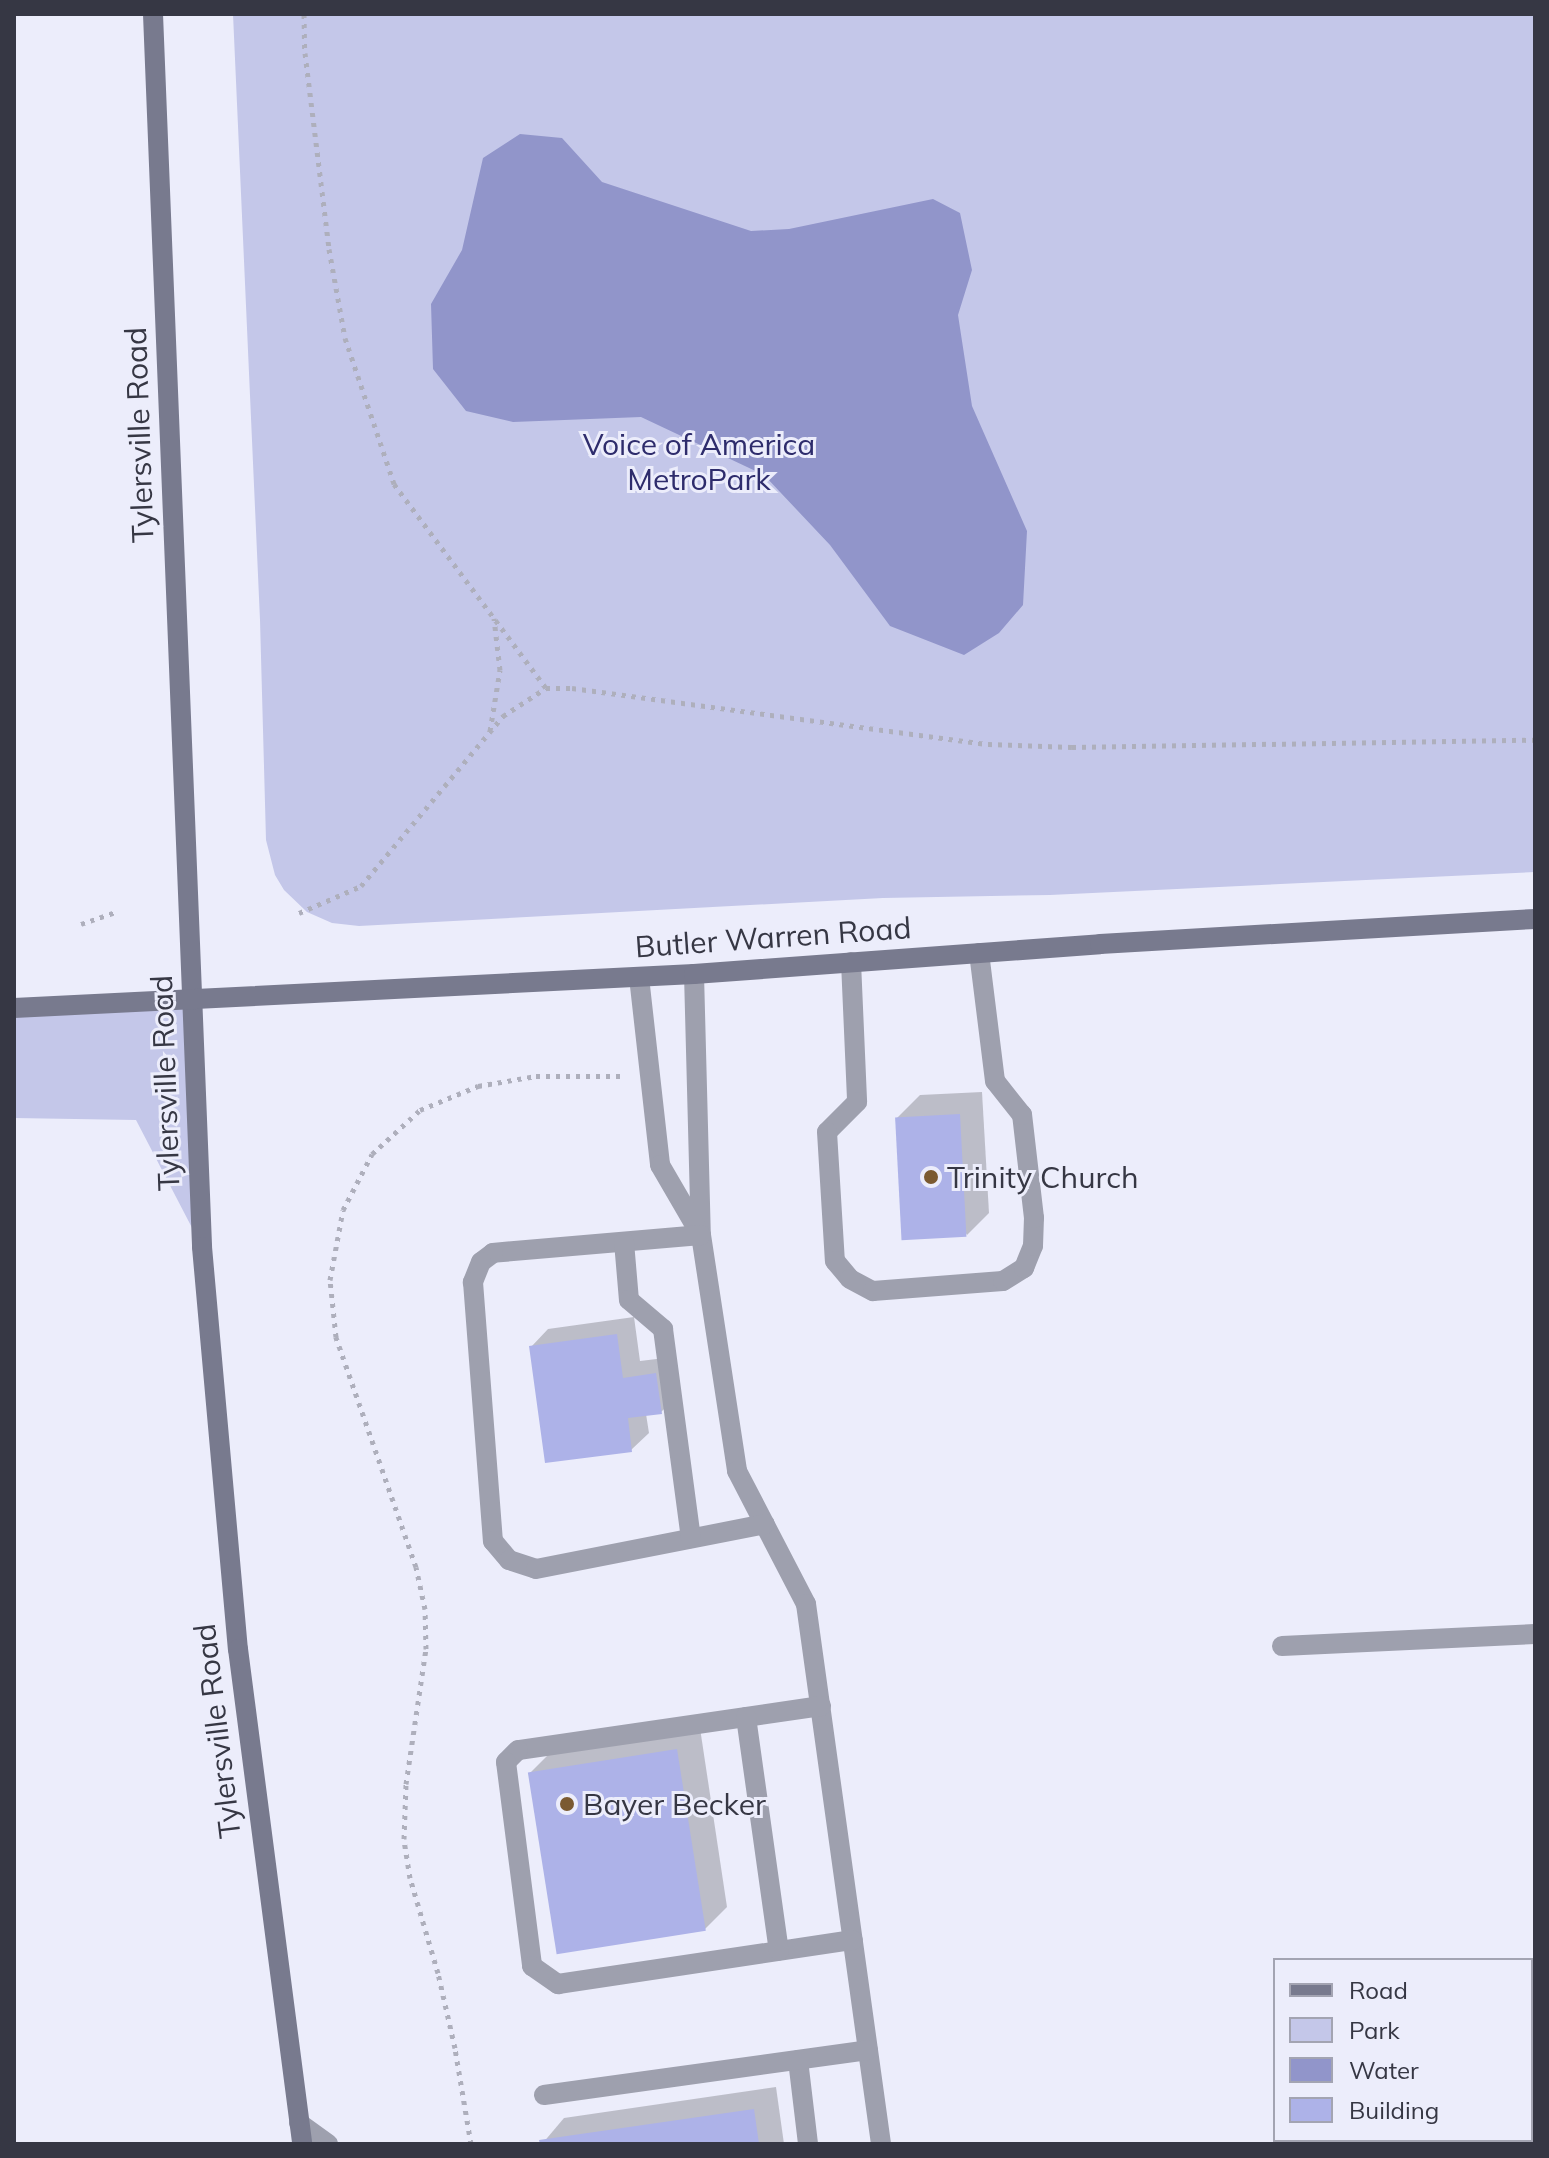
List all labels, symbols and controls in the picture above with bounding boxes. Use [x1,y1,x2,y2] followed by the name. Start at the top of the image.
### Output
[117,326,161,544] street label: Tylersville Road
[583,426,815,496] park label: Voice of America MetroPark
[634,909,912,965] street label: Butler Warren Road
[143,974,187,1192] street label: Tylersville Road
[947,1159,1139,1195] place label: Trinity Church
[922,1168,940,1186] marker: Trinity Church
[186,1622,248,1840] street label: Tylersville Road
[583,1786,766,1822] place label: Bayer Becker
[558,1795,576,1813] marker: Bayer Becker
[1273,1958,1533,2142] legend
[1349,1975,1408,2005] text: Road
[1349,2015,1400,2045] text: Park
[1349,2055,1419,2085] text: Water
[1349,2095,1439,2125] text: Building

